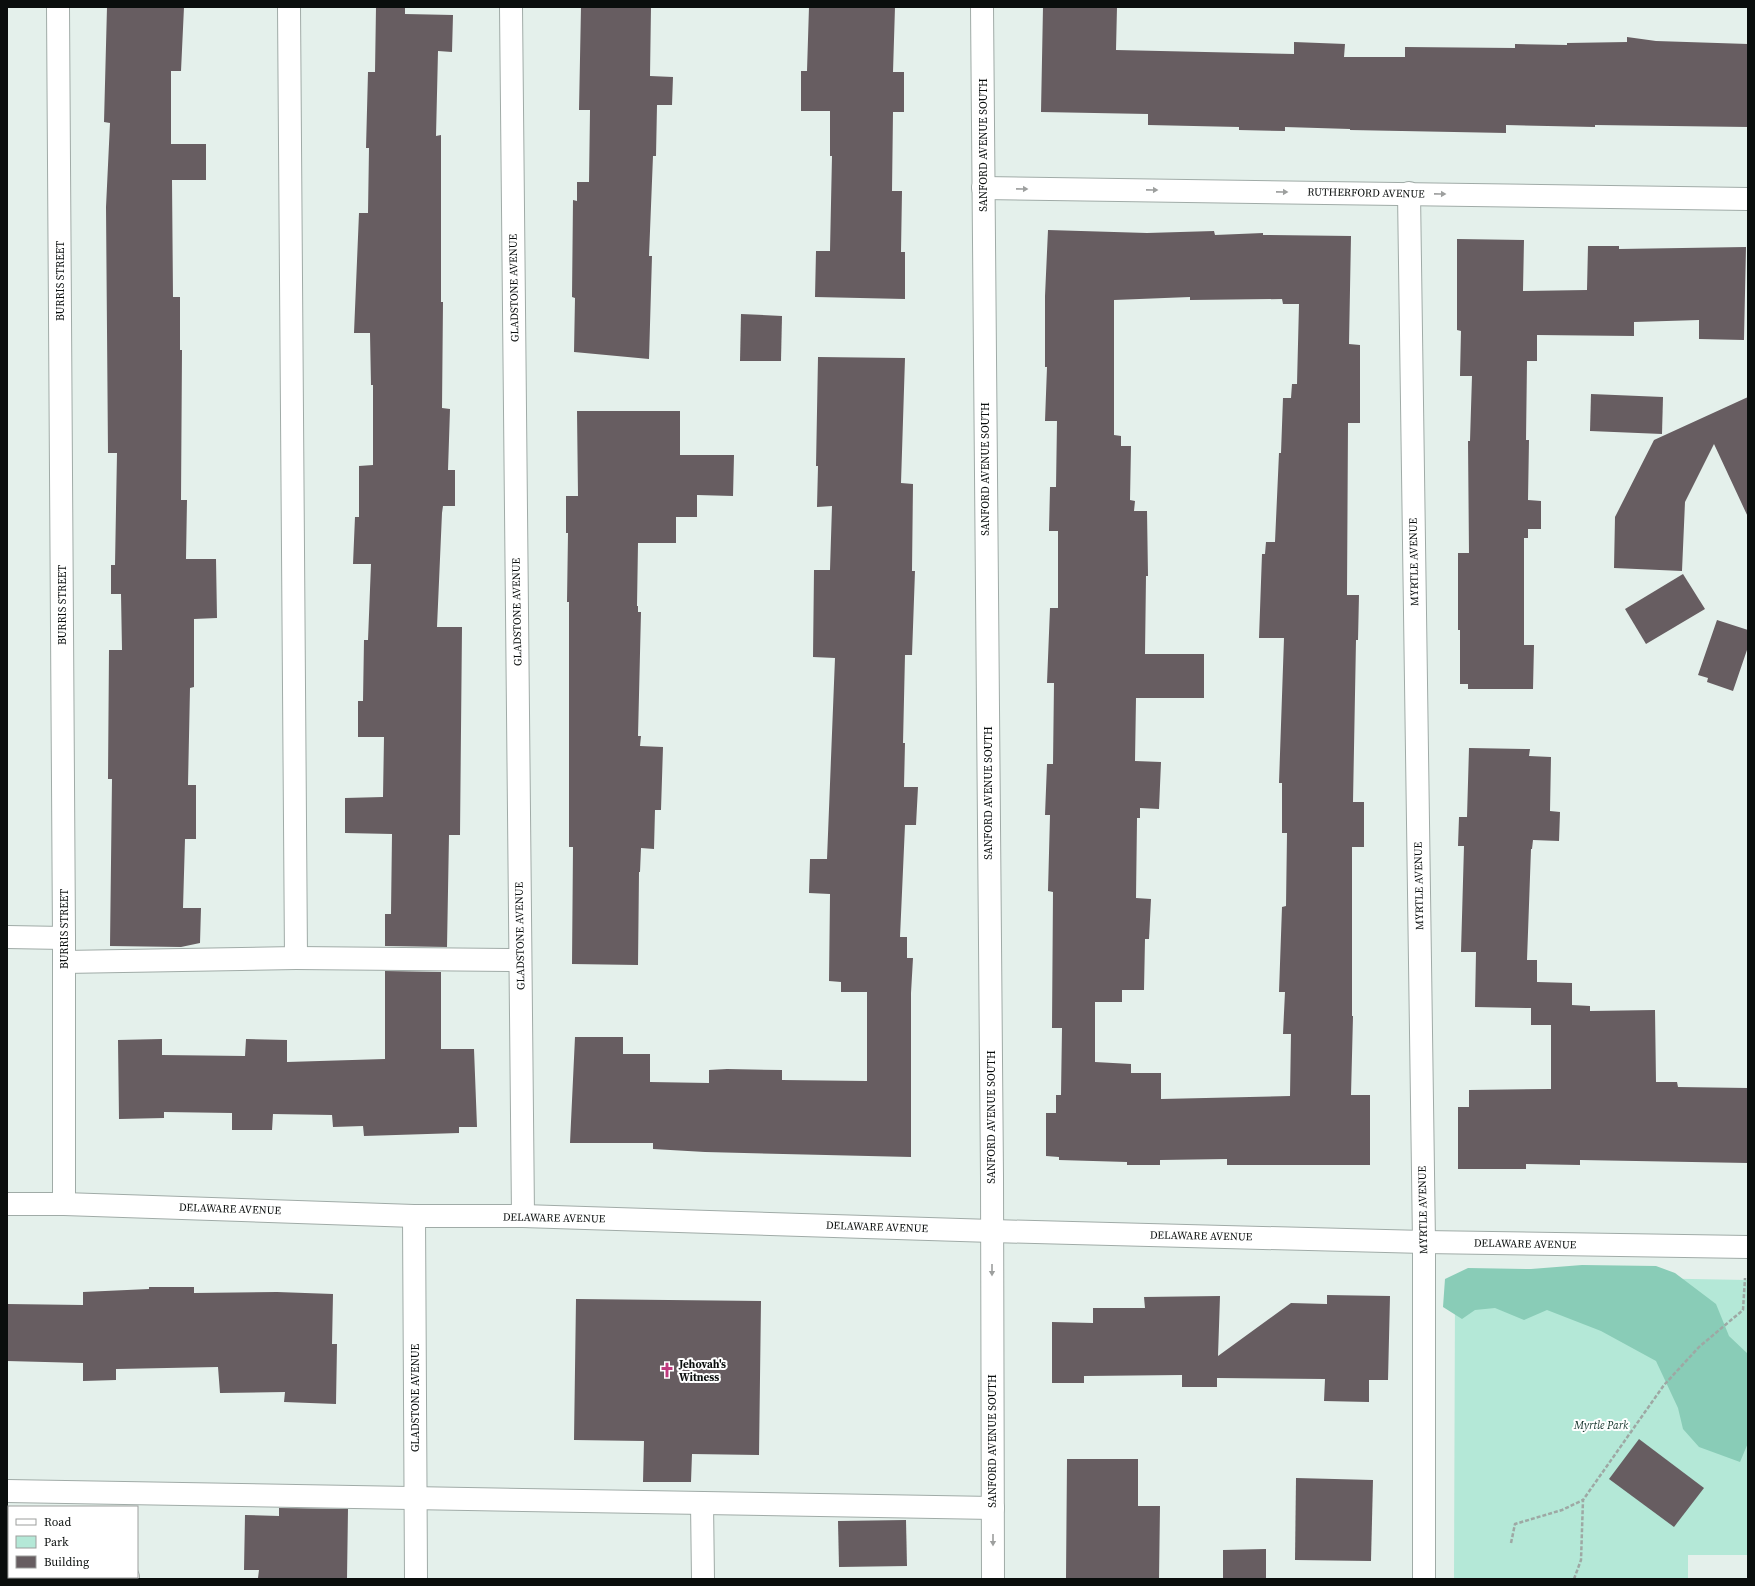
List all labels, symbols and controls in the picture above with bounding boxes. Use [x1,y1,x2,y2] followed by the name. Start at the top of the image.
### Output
[976,78,991,212] street label: SANFORD AVENUE SOUTH
[1307,184,1425,202] street label: RUTHERFORD AVENUE
[1016,186,1029,192] one-way arrow
[1146,187,1159,193] one-way arrow
[1276,189,1289,195] one-way arrow
[1434,190,1446,197] one-way arrow
[506,233,522,342] street label: GLADSTONE AVENUE
[53,241,68,321] street label: BURRIS STREET
[978,402,993,536] street label: SANFORD AVENUE SOUTH
[1406,517,1422,606] street label: MYRTLE AVENUE
[509,557,525,666] street label: GLADSTONE AVENUE
[55,565,70,645] street label: BURRIS STREET
[981,726,996,860] street label: SANFORD AVENUE SOUTH
[1411,841,1427,930] street label: MYRTLE AVENUE
[512,881,528,990] street label: GLADSTONE AVENUE
[57,889,72,969] street label: BURRIS STREET
[984,1050,999,1184] street label: SANFORD AVENUE SOUTH
[1415,1165,1431,1254] street label: MYRTLE AVENUE
[179,1200,282,1218] street label: DELAWARE AVENUE
[503,1210,606,1226] street label: DELAWARE AVENUE
[826,1218,929,1236] street label: DELAWARE AVENUE
[1150,1228,1253,1244] street label: DELAWARE AVENUE
[1474,1236,1577,1252] street label: DELAWARE AVENUE
[989,1264,995,1277] one-way arrow
[408,1344,423,1452] street label: GLADSTONE AVENUE
[678,1357,726,1385] place label: Jehovah's Witness
[658,1361,676,1379] church icon: Jehovah's Witness
[985,1374,1000,1508] street label: SANFORD AVENUE SOUTH
[1573,1418,1629,1433] park label: Myrtle Park
[8,1506,138,1578] legend
[44,1514,71,1530] text: Road
[44,1534,69,1550] text: Park
[990,1534,996,1547] one-way arrow
[44,1554,89,1570] text: Building

